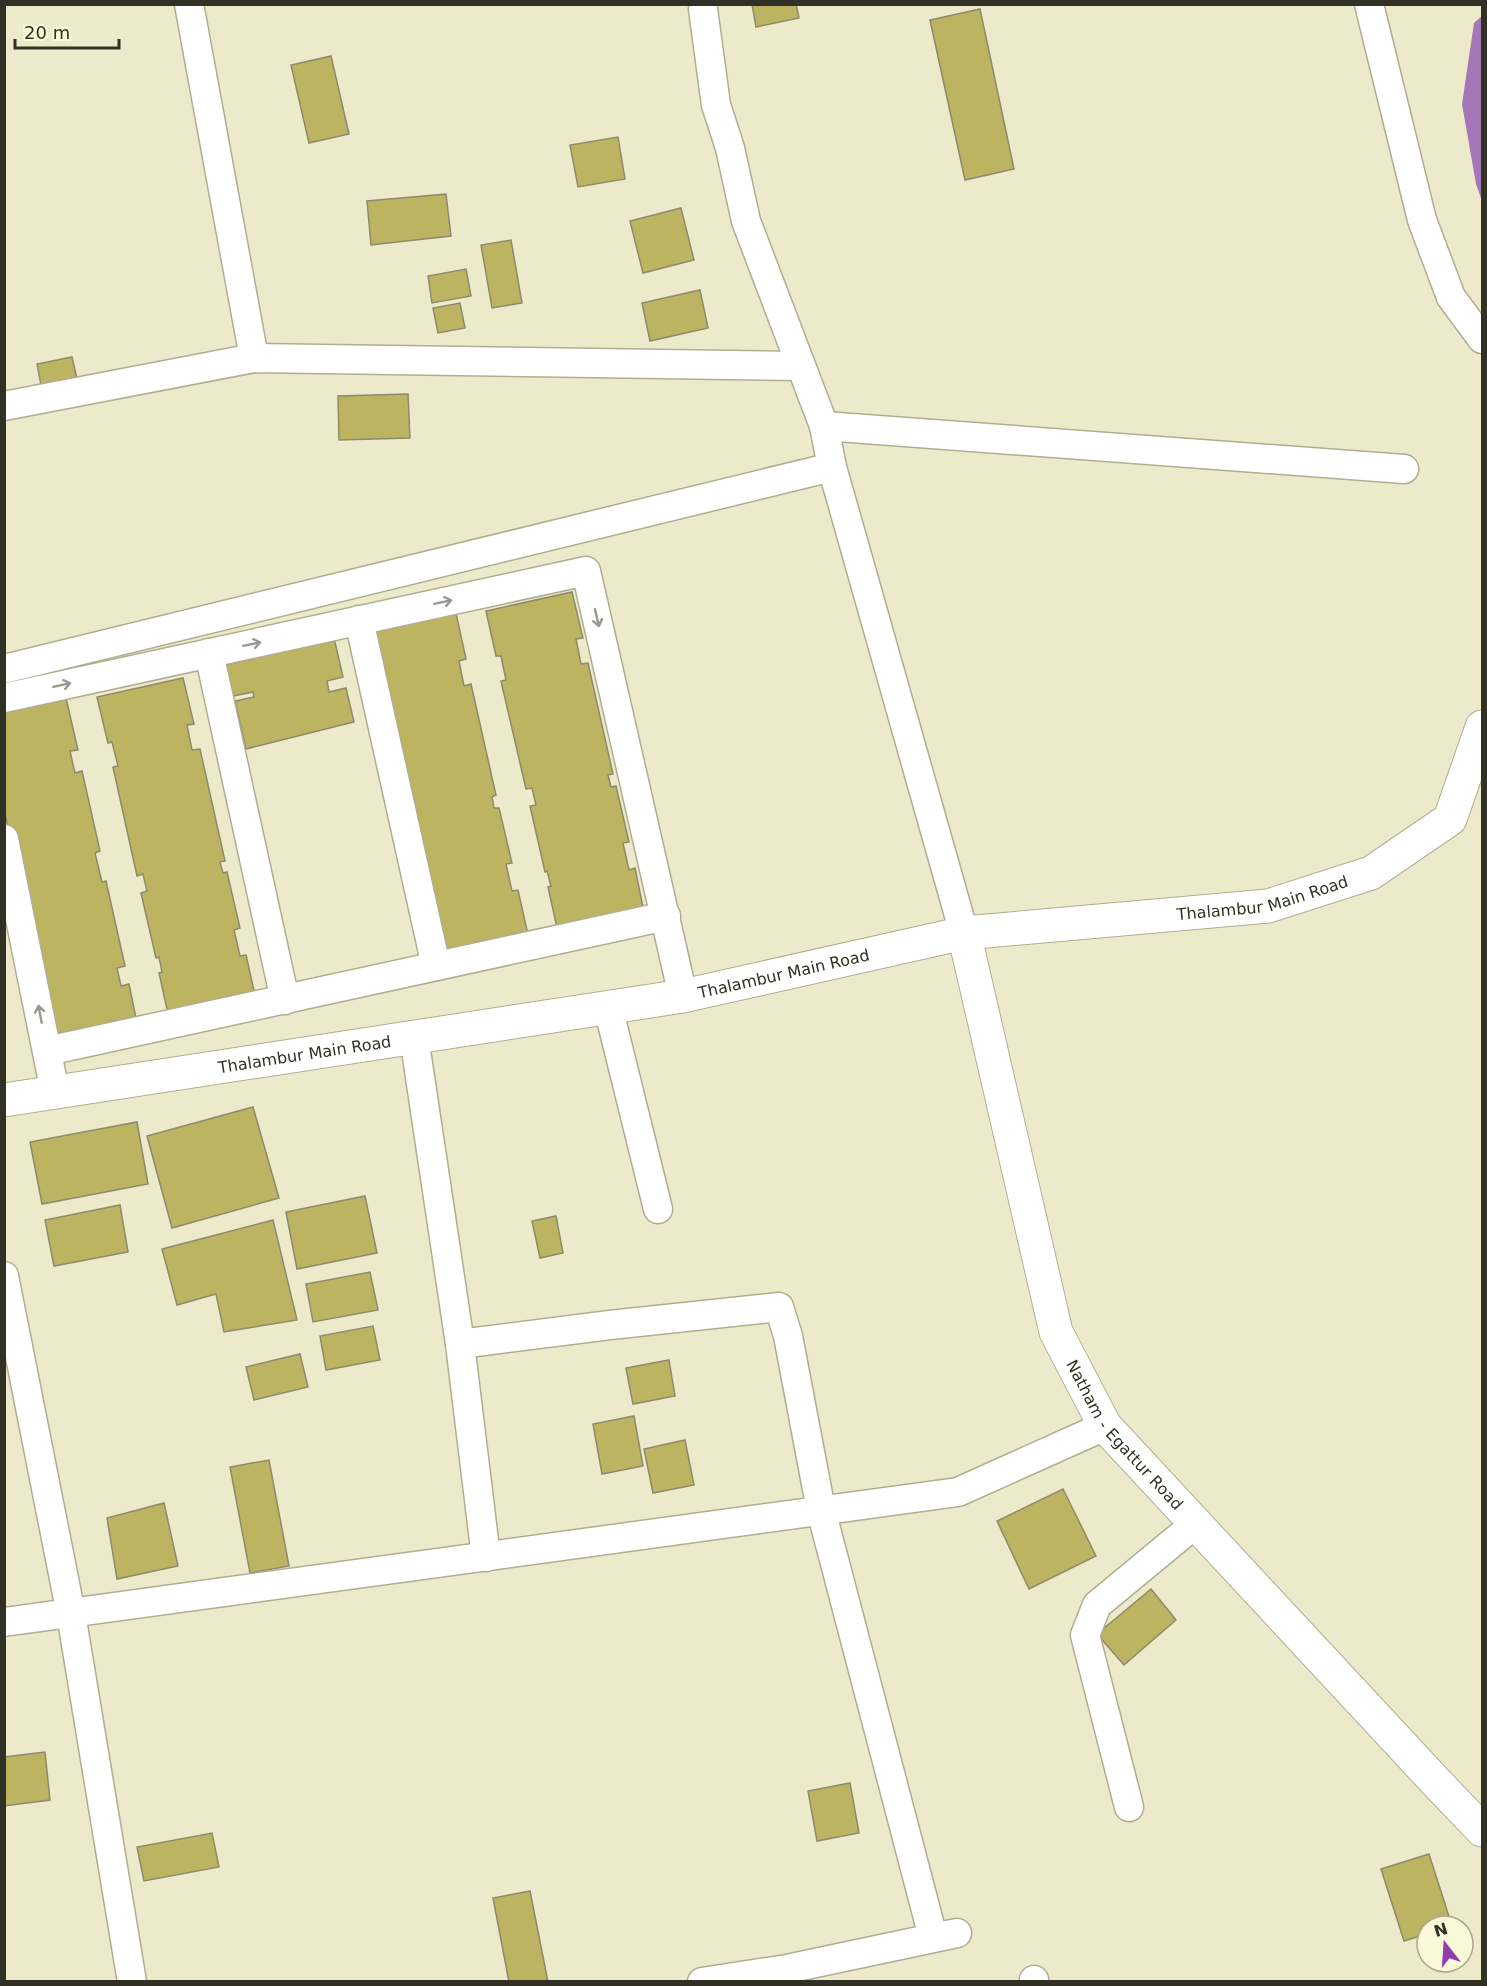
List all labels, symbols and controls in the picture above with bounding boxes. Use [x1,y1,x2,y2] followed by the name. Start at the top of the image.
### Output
[15,12,118,50] scale bar
[24,22,70,43] text: 20 m
[432,596,452,607] one-way arrow
[591,608,603,627] one-way arrow
[242,638,261,649] one-way arrow
[52,679,71,691] one-way arrow
[1175,872,1351,924] street label: Thalambur Main Road
[695,946,871,1003] street label: Thalambur Main Road
[34,1005,45,1025] one-way arrow
[216,1032,393,1077] street label: Thalambur Main Road
[1062,1357,1187,1514] street label: Natham - Egattur Road
[1415,1914,1475,1974] north arrow
[1432,1919,1450,1941] text: N

